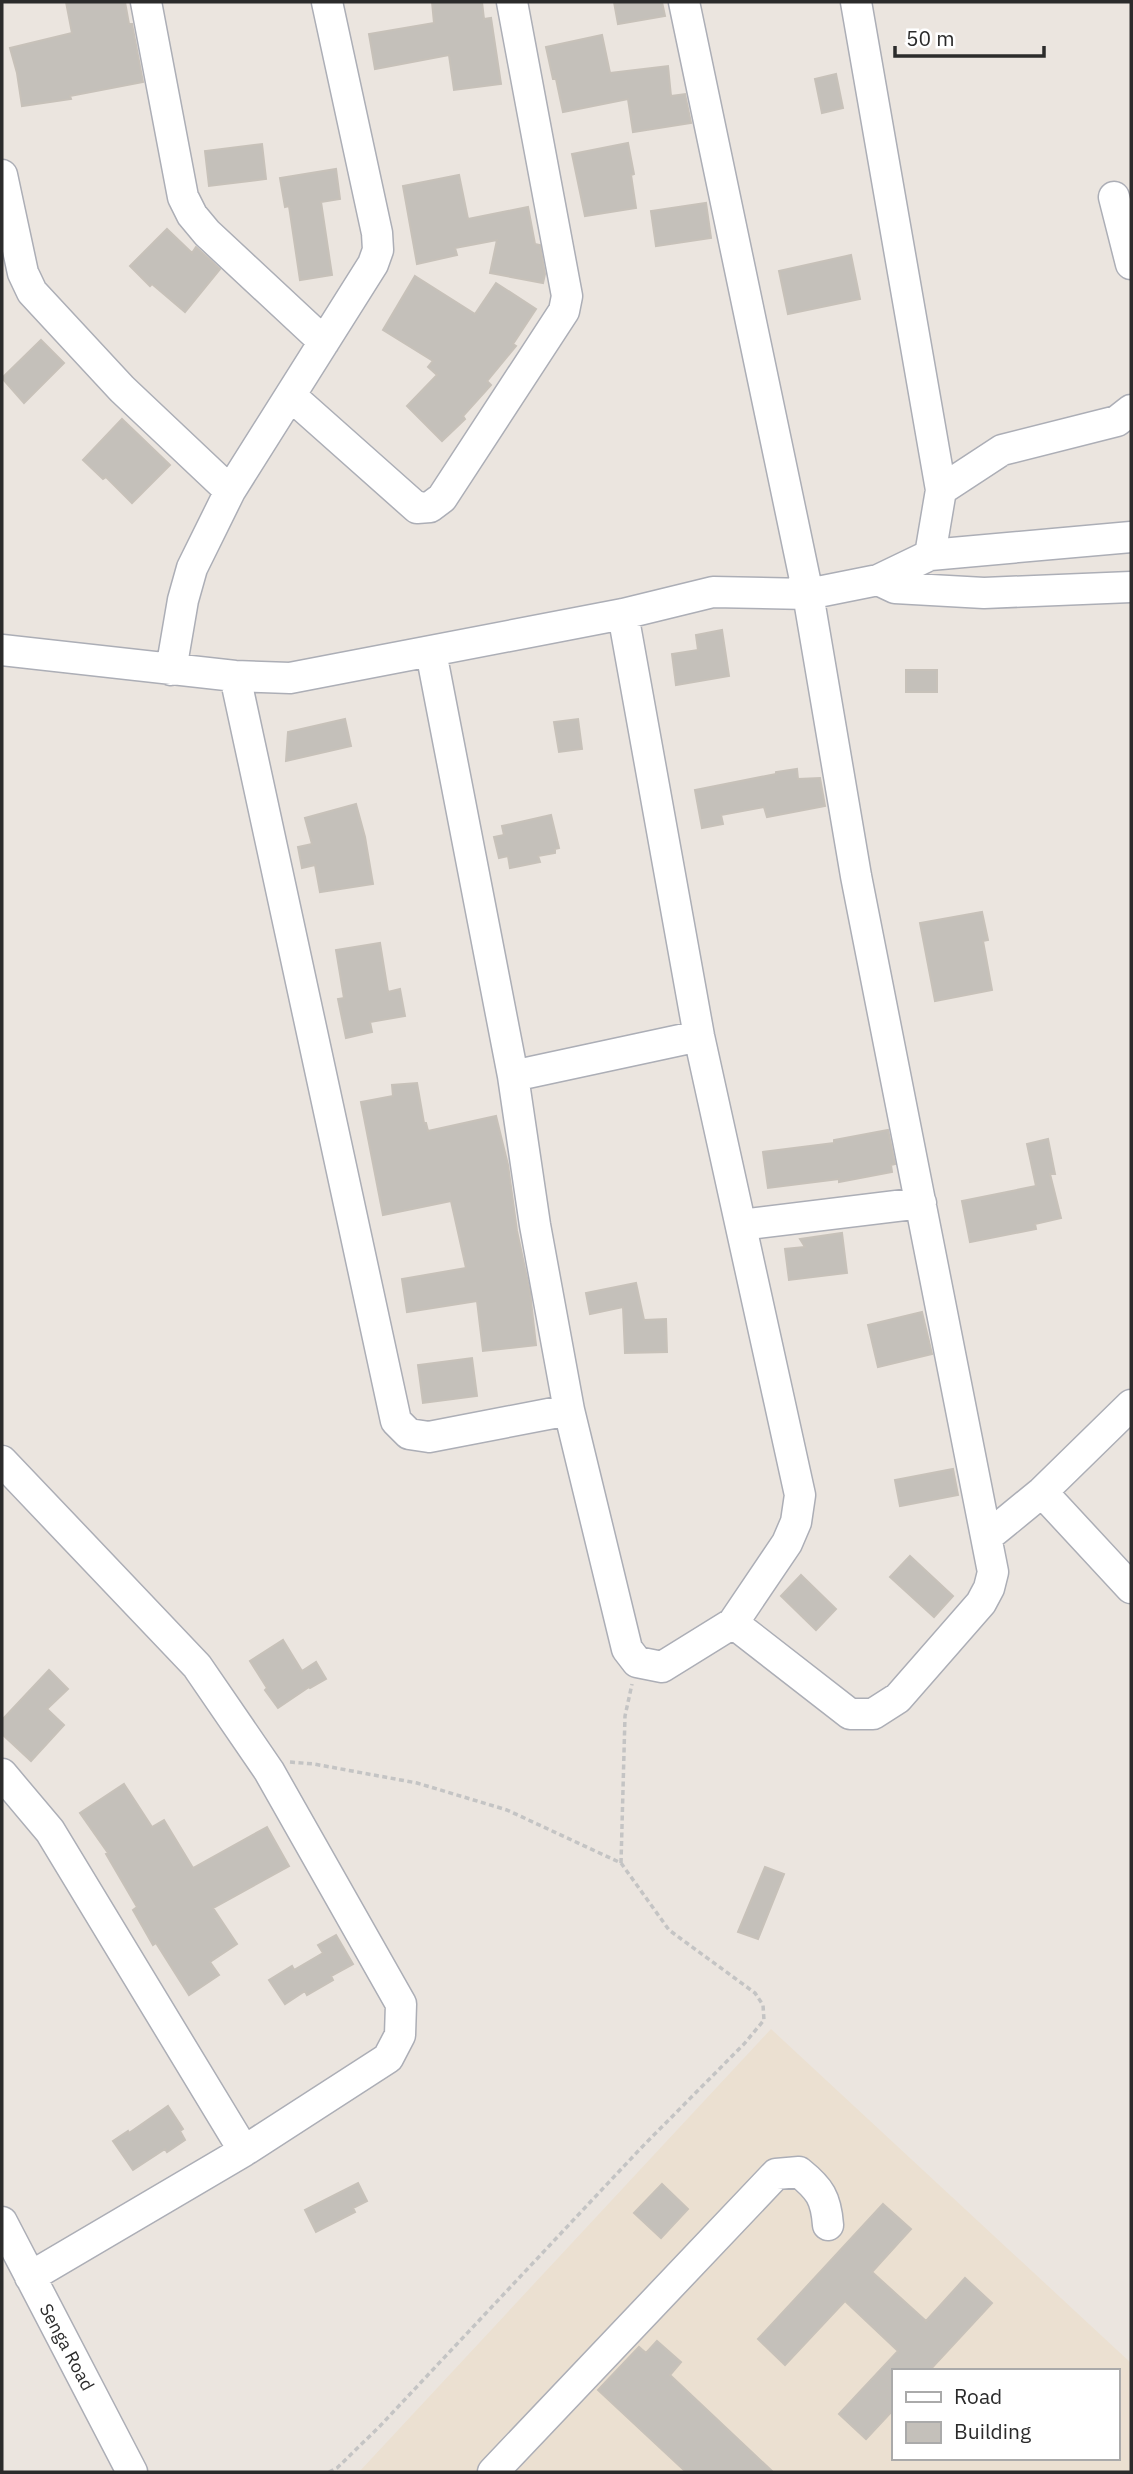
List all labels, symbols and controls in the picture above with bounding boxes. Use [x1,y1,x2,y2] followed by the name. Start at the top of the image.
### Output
[895,14,1044,58] scale bar
[906,24,955,52] text: 50 m
[34,2300,100,2394] street label: Senga Road
[892,2369,1119,2460] legend
[954,2382,1002,2410] text: Road
[954,2417,1031,2445] text: Building

